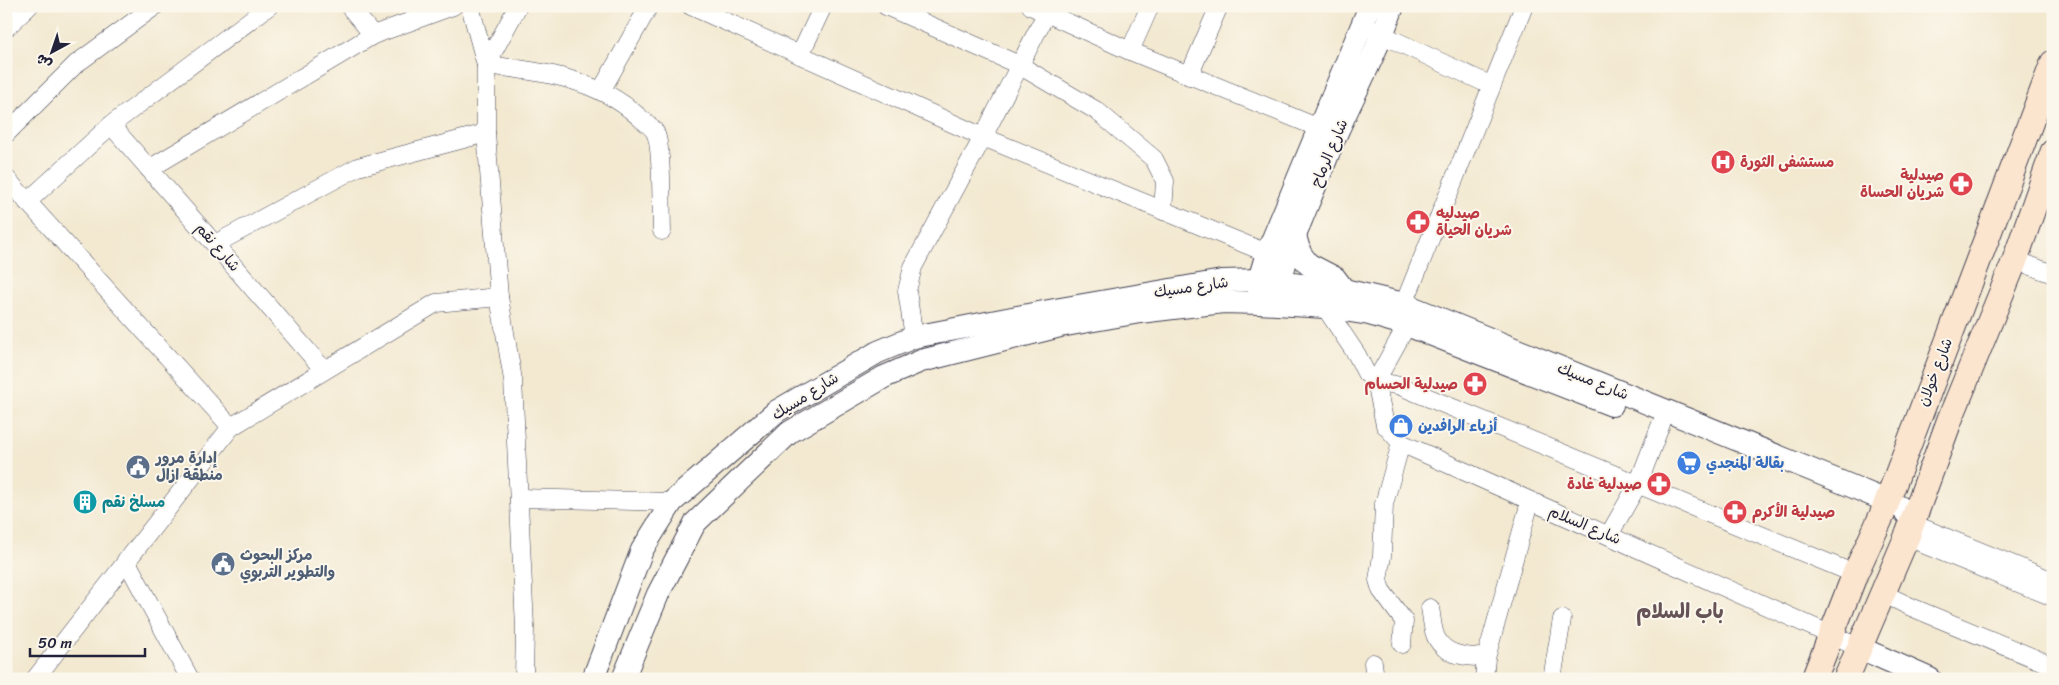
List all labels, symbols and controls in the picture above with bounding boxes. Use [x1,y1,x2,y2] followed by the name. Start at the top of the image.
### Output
[28,28,78,78] north arrow
[30,47,58,76] text: ش
[1303,115,1355,191] street label: شارع الرماح
[1710,149,1736,175] hospital icon: مستشفى الثورة
[1740,149,1834,175] place label: مستشفى الثورة
[1860,162,1944,205] place label: صيدلية شريان الحساة
[1948,171,1974,197] pharmacy icon: صيدلية شريان الحساة
[1436,200,1512,243] place label: صيدليه شريان الحياة
[1405,209,1431,235] pharmacy icon: صيدليه شريان الحياة
[189,216,247,278] street label: شارع نقم
[1152,269,1230,305] street label: شارع مسيك
[1910,334,1960,410] street label: شارع خولان
[1553,355,1633,407] street label: شارع مسيك
[766,365,844,427] street label: شارع مسيك
[1365,371,1458,397] place label: صيدلية الحسام
[1462,371,1488,397] pharmacy icon: صيدلية الحسام
[1388,413,1414,439] shop icon: أزياء الرافدين
[1418,413,1498,439] place label: أزياء الرافدين
[154,445,223,488] place label: إدارة مرور منطقة ازال
[1676,450,1702,476] supermarket icon: بقالة المنجدي
[1706,450,1784,476] place label: بقالة المنجدي
[125,454,151,480] public building icon: إدارة مرور منطقة ازال
[1567,471,1642,497] place label: صيدلية غادة
[1646,471,1672,497] pharmacy icon: صيدلية غادة
[72,489,98,515] building icon: مسلخ نقم
[102,489,165,515] place label: مسلخ نقم
[1545,498,1625,552] street label: شارع السلام
[1722,499,1748,525] pharmacy icon: صيدلية الأكرم
[1752,499,1835,525] place label: صيدلية الأكرم
[240,542,335,585] place label: مركز البحوث والتطوير التربوي
[210,551,236,577] public building icon: مركز البحوث والتطوير التربوي
[1636,594,1724,629] district label: باب السلام
[30,625,145,657] scale bar
[38,630,73,656] text: 50 m

